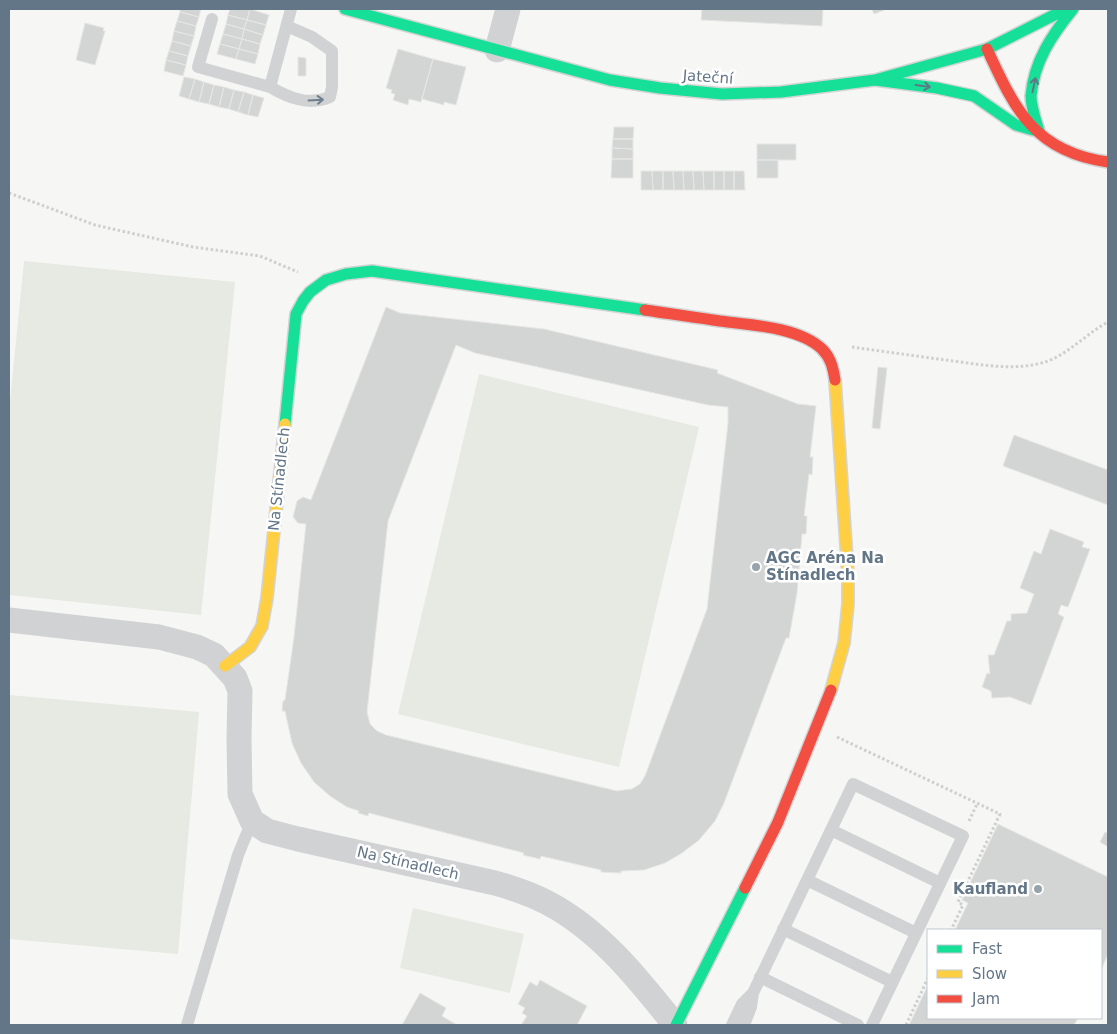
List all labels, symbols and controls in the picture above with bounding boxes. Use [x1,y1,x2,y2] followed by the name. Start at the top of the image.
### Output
[681,66,735,88] street label: Jateční
[1030,77,1039,93] one-way arrow
[915,81,931,91] one-way arrow
[307,95,323,104] one-way arrow
[265,426,293,532] street label: Na Stínadlech
[766,549,884,584] place label: AGC Aréna Na Stínadlech
[750,561,762,573] marker: AGC Aréna Na Stínadlech
[355,843,461,883] street label: Na Stínadlech
[953,880,1028,898] place label: Kaufland
[1032,883,1044,895] marker: Kaufland
[927,929,1102,1019] legend
[972,940,1002,958] text: Fast
[972,965,1007,983] text: Slow
[971,990,1000,1008] text: Jam

